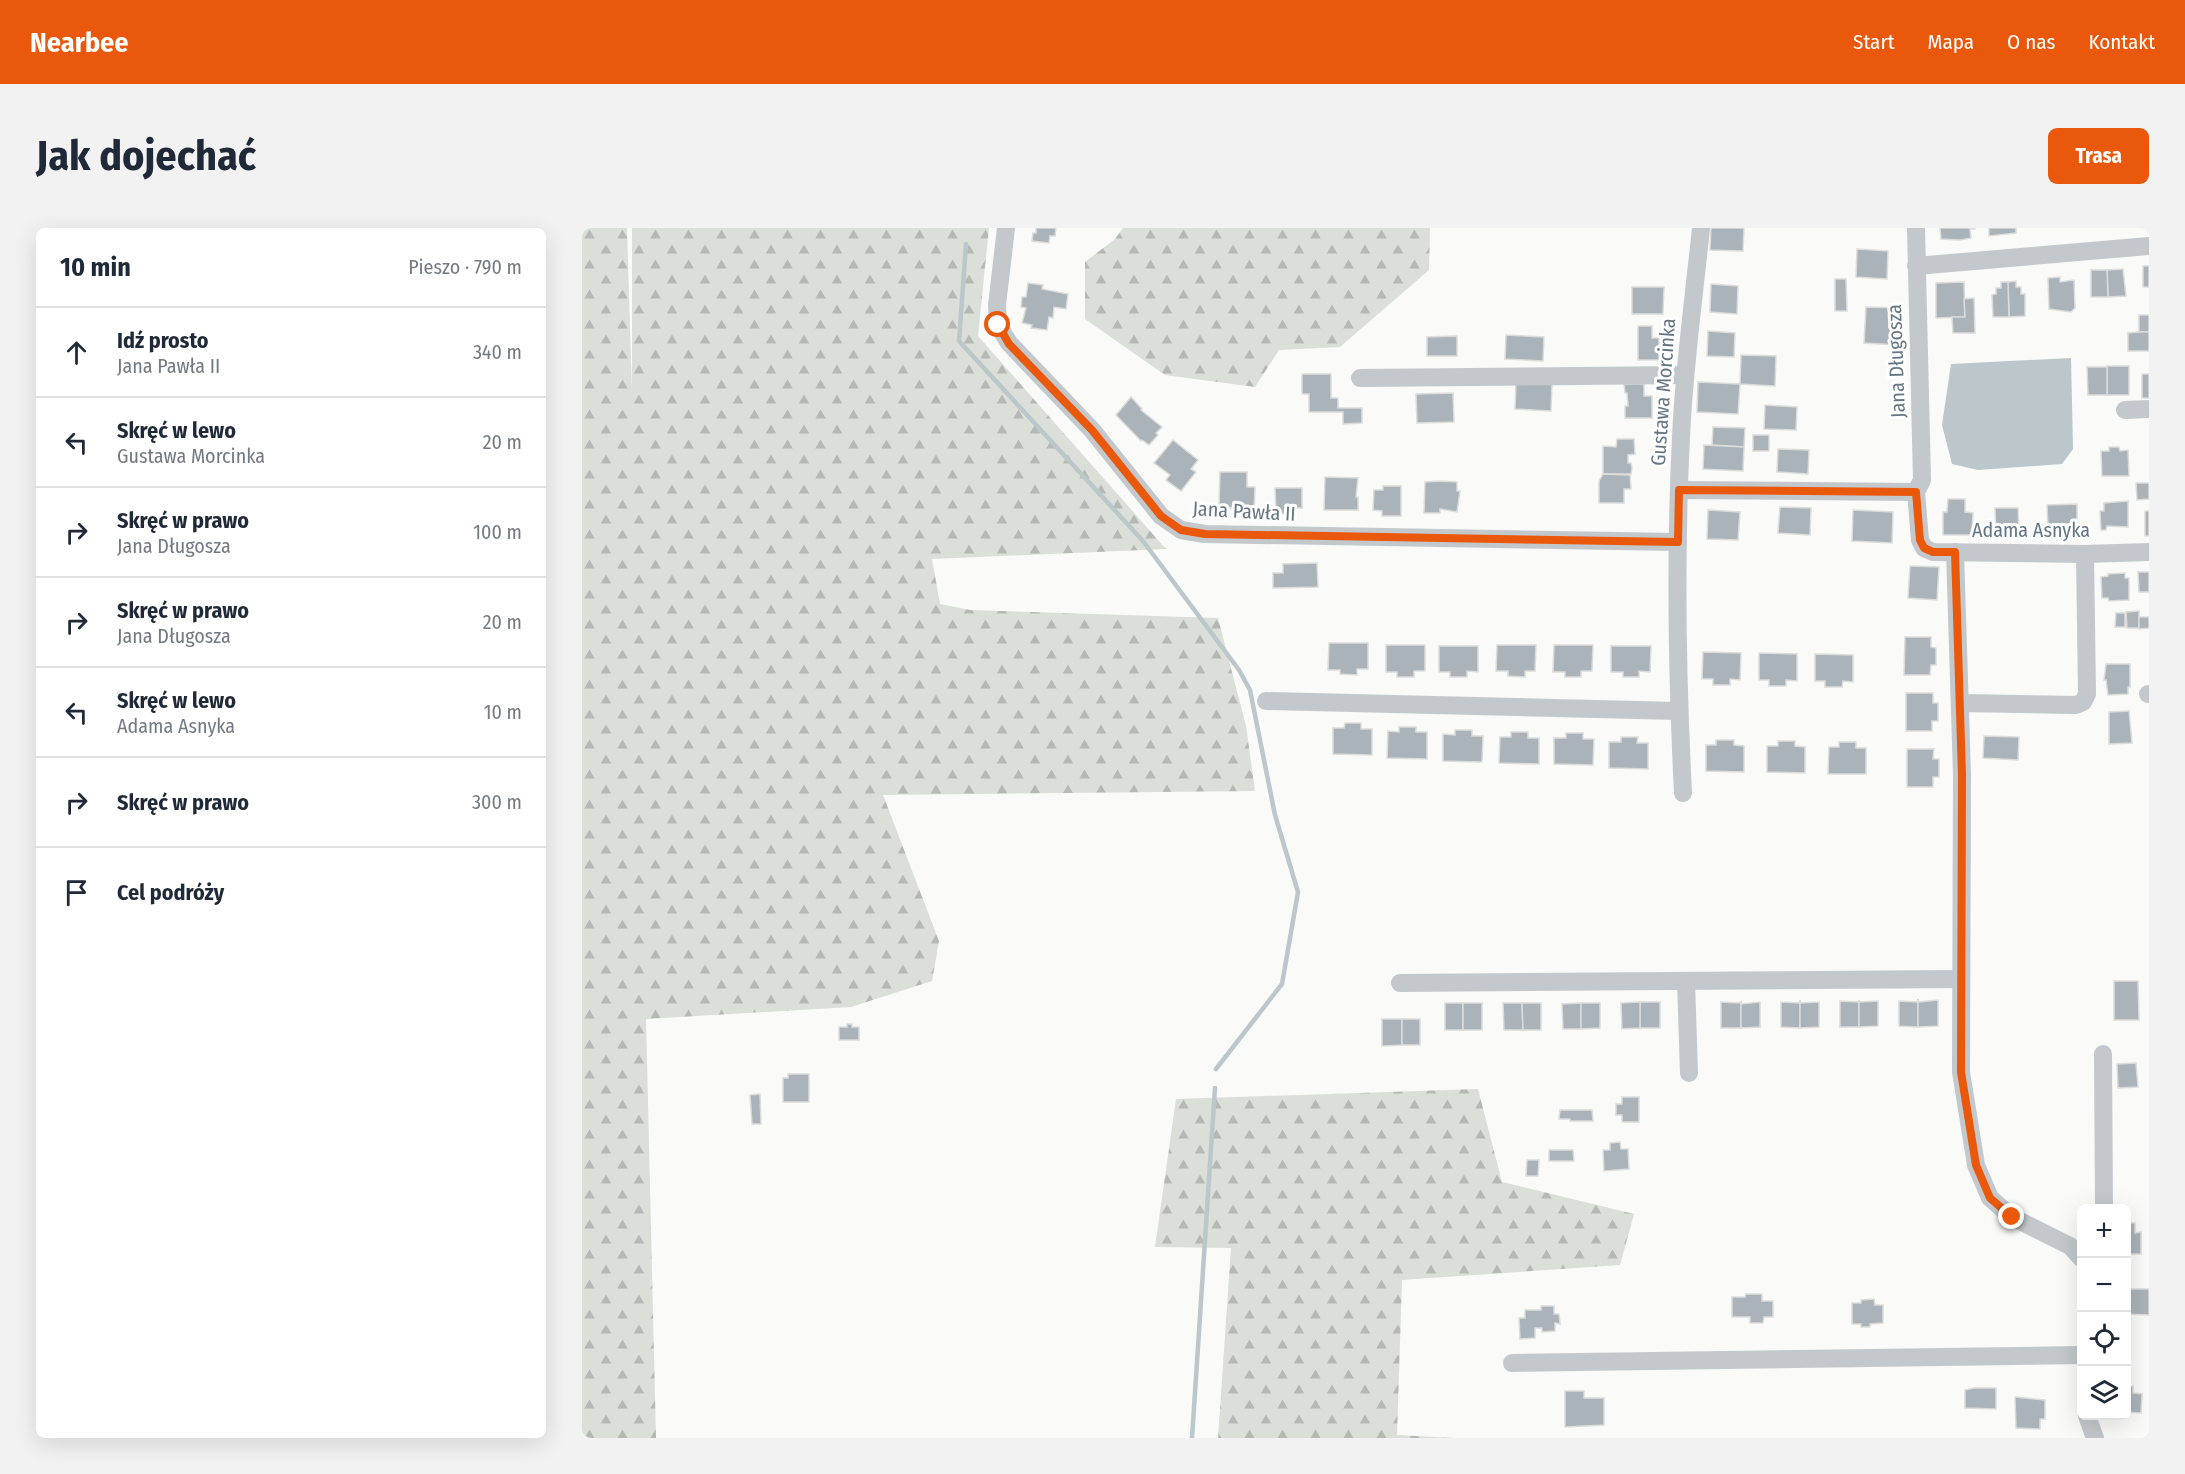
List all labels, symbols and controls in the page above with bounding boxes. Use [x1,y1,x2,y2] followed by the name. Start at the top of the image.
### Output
[30,26,129,59] text: Nearbee
[1853,29,1895,55] text: Start
[1928,29,1974,55] text: Mapa
[2007,29,2055,55] text: O nas
[2088,29,2155,55] text: Kontakt
[2048,128,2149,184] button: Trasa
[36,131,256,181] text: Jak dojechać
[60,252,131,283] text: 10 min
[408,255,522,279] text: Pieszo · 790 m
[1882,304,1910,418] street label: Jana Długosza
[984,311,1010,337] route start
[1646,317,1680,467] street label: Gustawa Morcinka
[117,327,209,354] text: Idź prosto
[60,336,93,369] icon: ahead
[473,340,522,364] text: 340 m
[117,354,220,378] text: Jana Pawła II
[117,417,236,444] text: Skręć w lewo
[60,426,93,459] icon: left
[483,430,522,454] text: 20 m
[117,444,265,468] text: Gustawa Morcinka
[1192,496,1296,526] street label: Jana Pawła II
[117,507,249,534] text: Skręć w prawo
[60,516,93,549] icon: right
[1972,518,2090,542] street label: Adama Asnyka
[473,520,522,544] text: 100 m
[117,534,231,558] text: Jana Długosza
[117,597,249,624] text: Skręć w prawo
[60,606,93,639] icon: right
[483,610,522,634] text: 20 m
[117,624,231,648] text: Jana Długosza
[117,687,236,714] text: Skręć w lewo
[60,696,93,729] icon: left
[484,700,522,724] text: 10 m
[117,714,235,738] text: Adama Asnyka
[60,786,93,819] icon: right
[117,789,249,816] text: Skręć w prawo
[472,790,522,814] text: 300 m
[60,876,93,909] icon: arrive
[117,879,224,906] text: Cel podróży
[1998,1203,2024,1229] route end
[2077,1204,2131,1420] map controls
[2077,1204,2131,1258] button: +
[2077,1258,2131,1312] button: −
[2077,1312,2131,1366] button: locate
[2077,1366,2131,1420] button: layers

